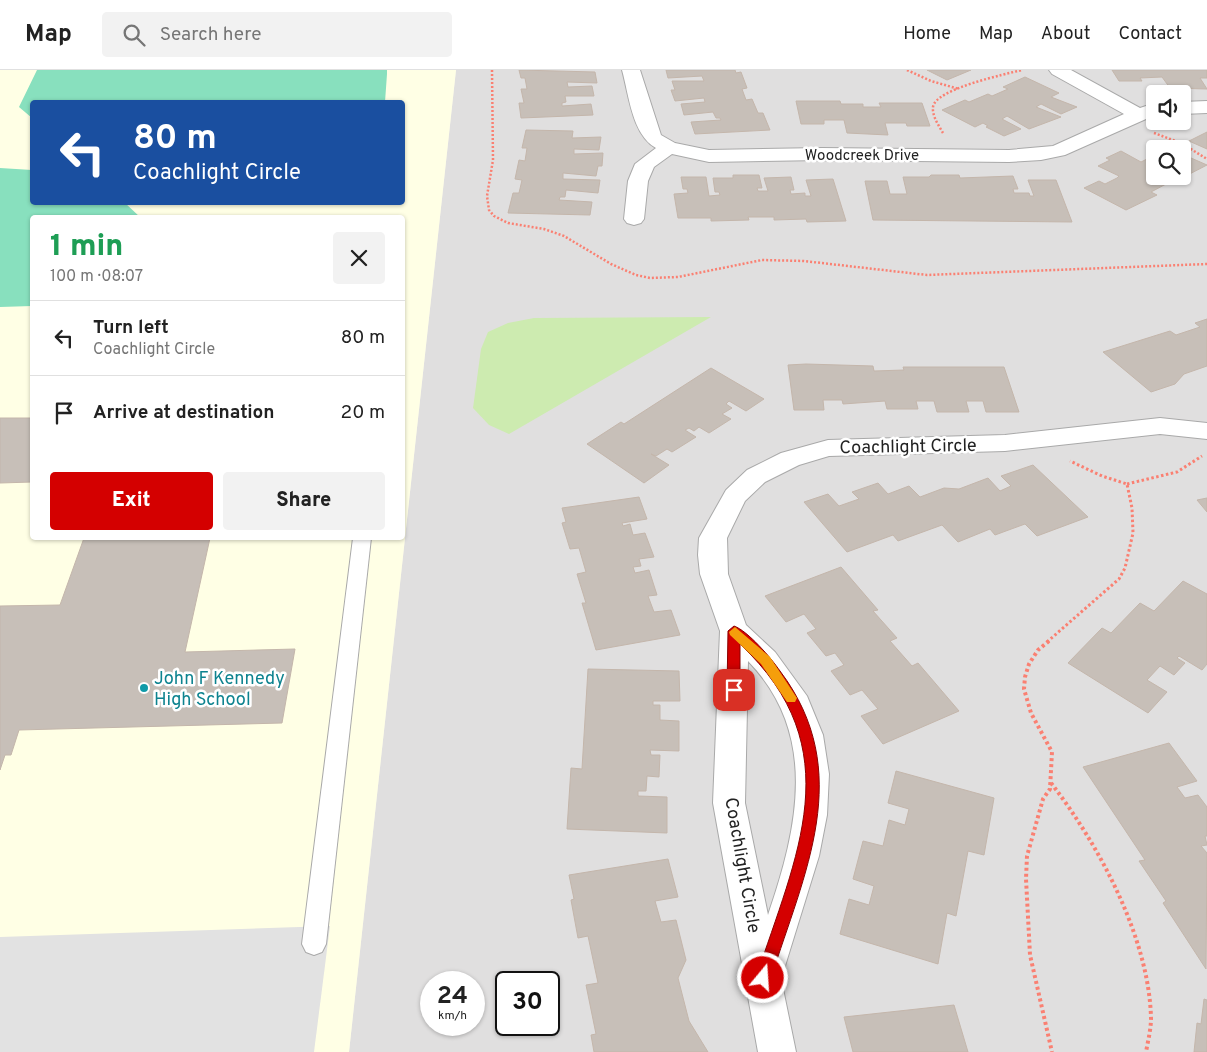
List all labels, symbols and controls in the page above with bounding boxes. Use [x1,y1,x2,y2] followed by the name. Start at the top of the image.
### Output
[102,12,452,57] search box
[25,20,72,50] text: Map
[120,21,148,49] icon: search
[160,23,261,47] text: Search here
[903,23,951,46] text: Home
[979,23,1013,46] text: Map
[1041,23,1090,46] text: About
[1118,23,1182,46] text: Contact
[1146,85,1191,185] map controls
[1146,85,1191,130] button: sound
[133,117,217,161] text: 80 m
[50,120,115,185] icon: left
[1146,140,1191,185] button: search
[805,147,919,166] street label: Woodcreek Drive
[133,160,301,187] text: Coachlight Circle
[50,229,123,266] text: 1 min
[333,232,385,284] button: close
[50,267,143,287] text: 100 m · 08:07
[93,316,169,340] text: Turn left
[50,324,78,352] icon: left
[341,326,385,350] text: 80 m
[93,340,215,360] text: Coachlight Circle
[50,399,78,427] icon: arrive
[93,401,274,425] text: Arrive at destination
[341,401,385,425] text: 20 m
[839,435,977,460] street label: Coachlight Circle
[50,472,213,530] button: Exit
[223,472,385,530] button: Share
[154,668,285,712] place label: John F Kennedy High School
[713,669,755,711] pin
[720,676,748,704] icon: arrive
[138,682,150,694] marker: John F Kennedy High School
[718,796,765,935] street label: Coachlight Circle
[736,951,788,1003] position arrow
[495,971,560,1036] speed limit sign: 30
[437,981,468,1013] text: 24
[438,1008,467,1024] text: km/h

